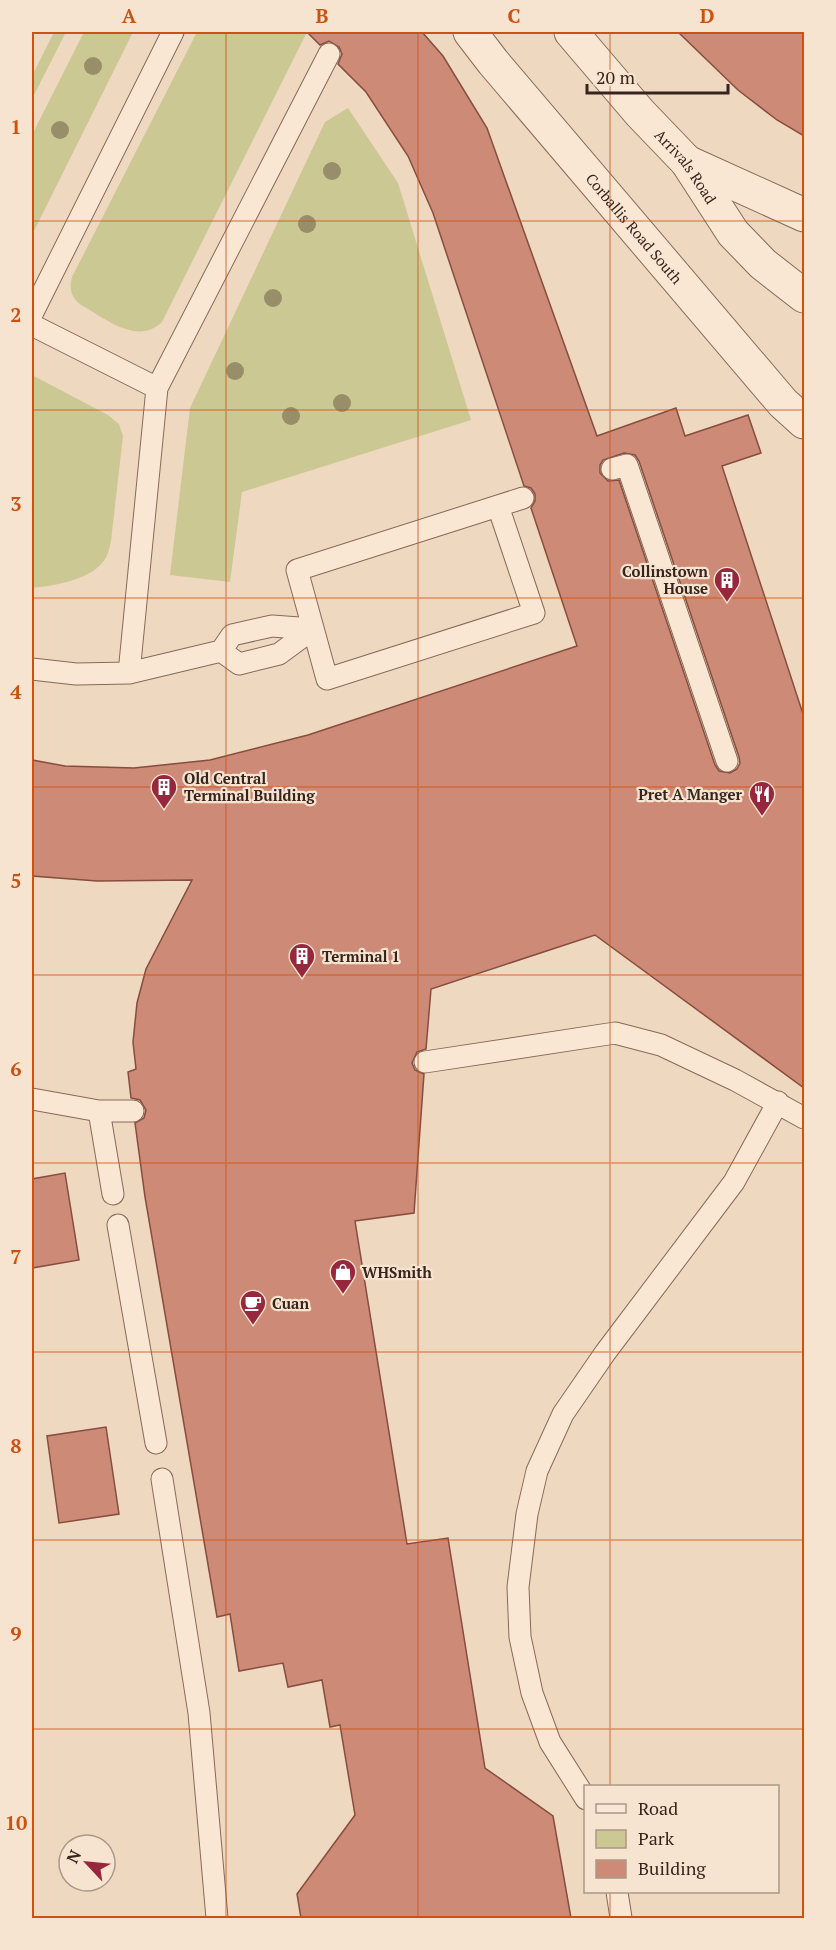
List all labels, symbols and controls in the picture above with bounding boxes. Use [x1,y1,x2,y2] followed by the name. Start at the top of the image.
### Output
[122,2,137,29] text: A
[316,2,329,29] text: B
[507,2,521,29] text: C
[700,2,714,29] text: D
[587,57,728,95] scale bar
[596,65,636,89] text: 20 m
[10,113,22,140] text: 1
[651,125,721,207] street label: Arrivals Road
[582,169,687,288] street label: Corballis Road South
[10,301,22,328] text: 2
[10,490,22,517] text: 3
[622,561,708,598] place label: Collinstown House
[712,565,742,603] building icon: Collinstown House
[10,678,22,705] text: 4
[184,768,315,805] place label: Old Central Terminal Building
[149,772,179,810] building icon: Old Central Terminal Building
[747,779,777,817] restaurant icon: Pret A Manger
[638,784,743,804] place label: Pret A Manger
[10,867,22,894] text: 5
[287,941,317,979] building icon: Terminal 1
[322,946,400,966] place label: Terminal 1
[10,1055,22,1082] text: 6
[10,1243,22,1270] text: 7
[328,1257,358,1295] shop icon: WHSmith
[362,1262,432,1282] place label: WHSmith
[238,1288,268,1326] cafe icon: Cuan
[272,1293,309,1313] place label: Cuan
[10,1432,22,1459] text: 8
[10,1620,22,1647] text: 9
[584,1785,779,1893] legend
[638,1796,678,1820] text: Road
[5,1809,27,1836] text: 10
[638,1826,675,1850] text: Park
[57,1833,117,1893] north arrow
[61,1846,86,1867] text: N
[638,1856,706,1880] text: Building

